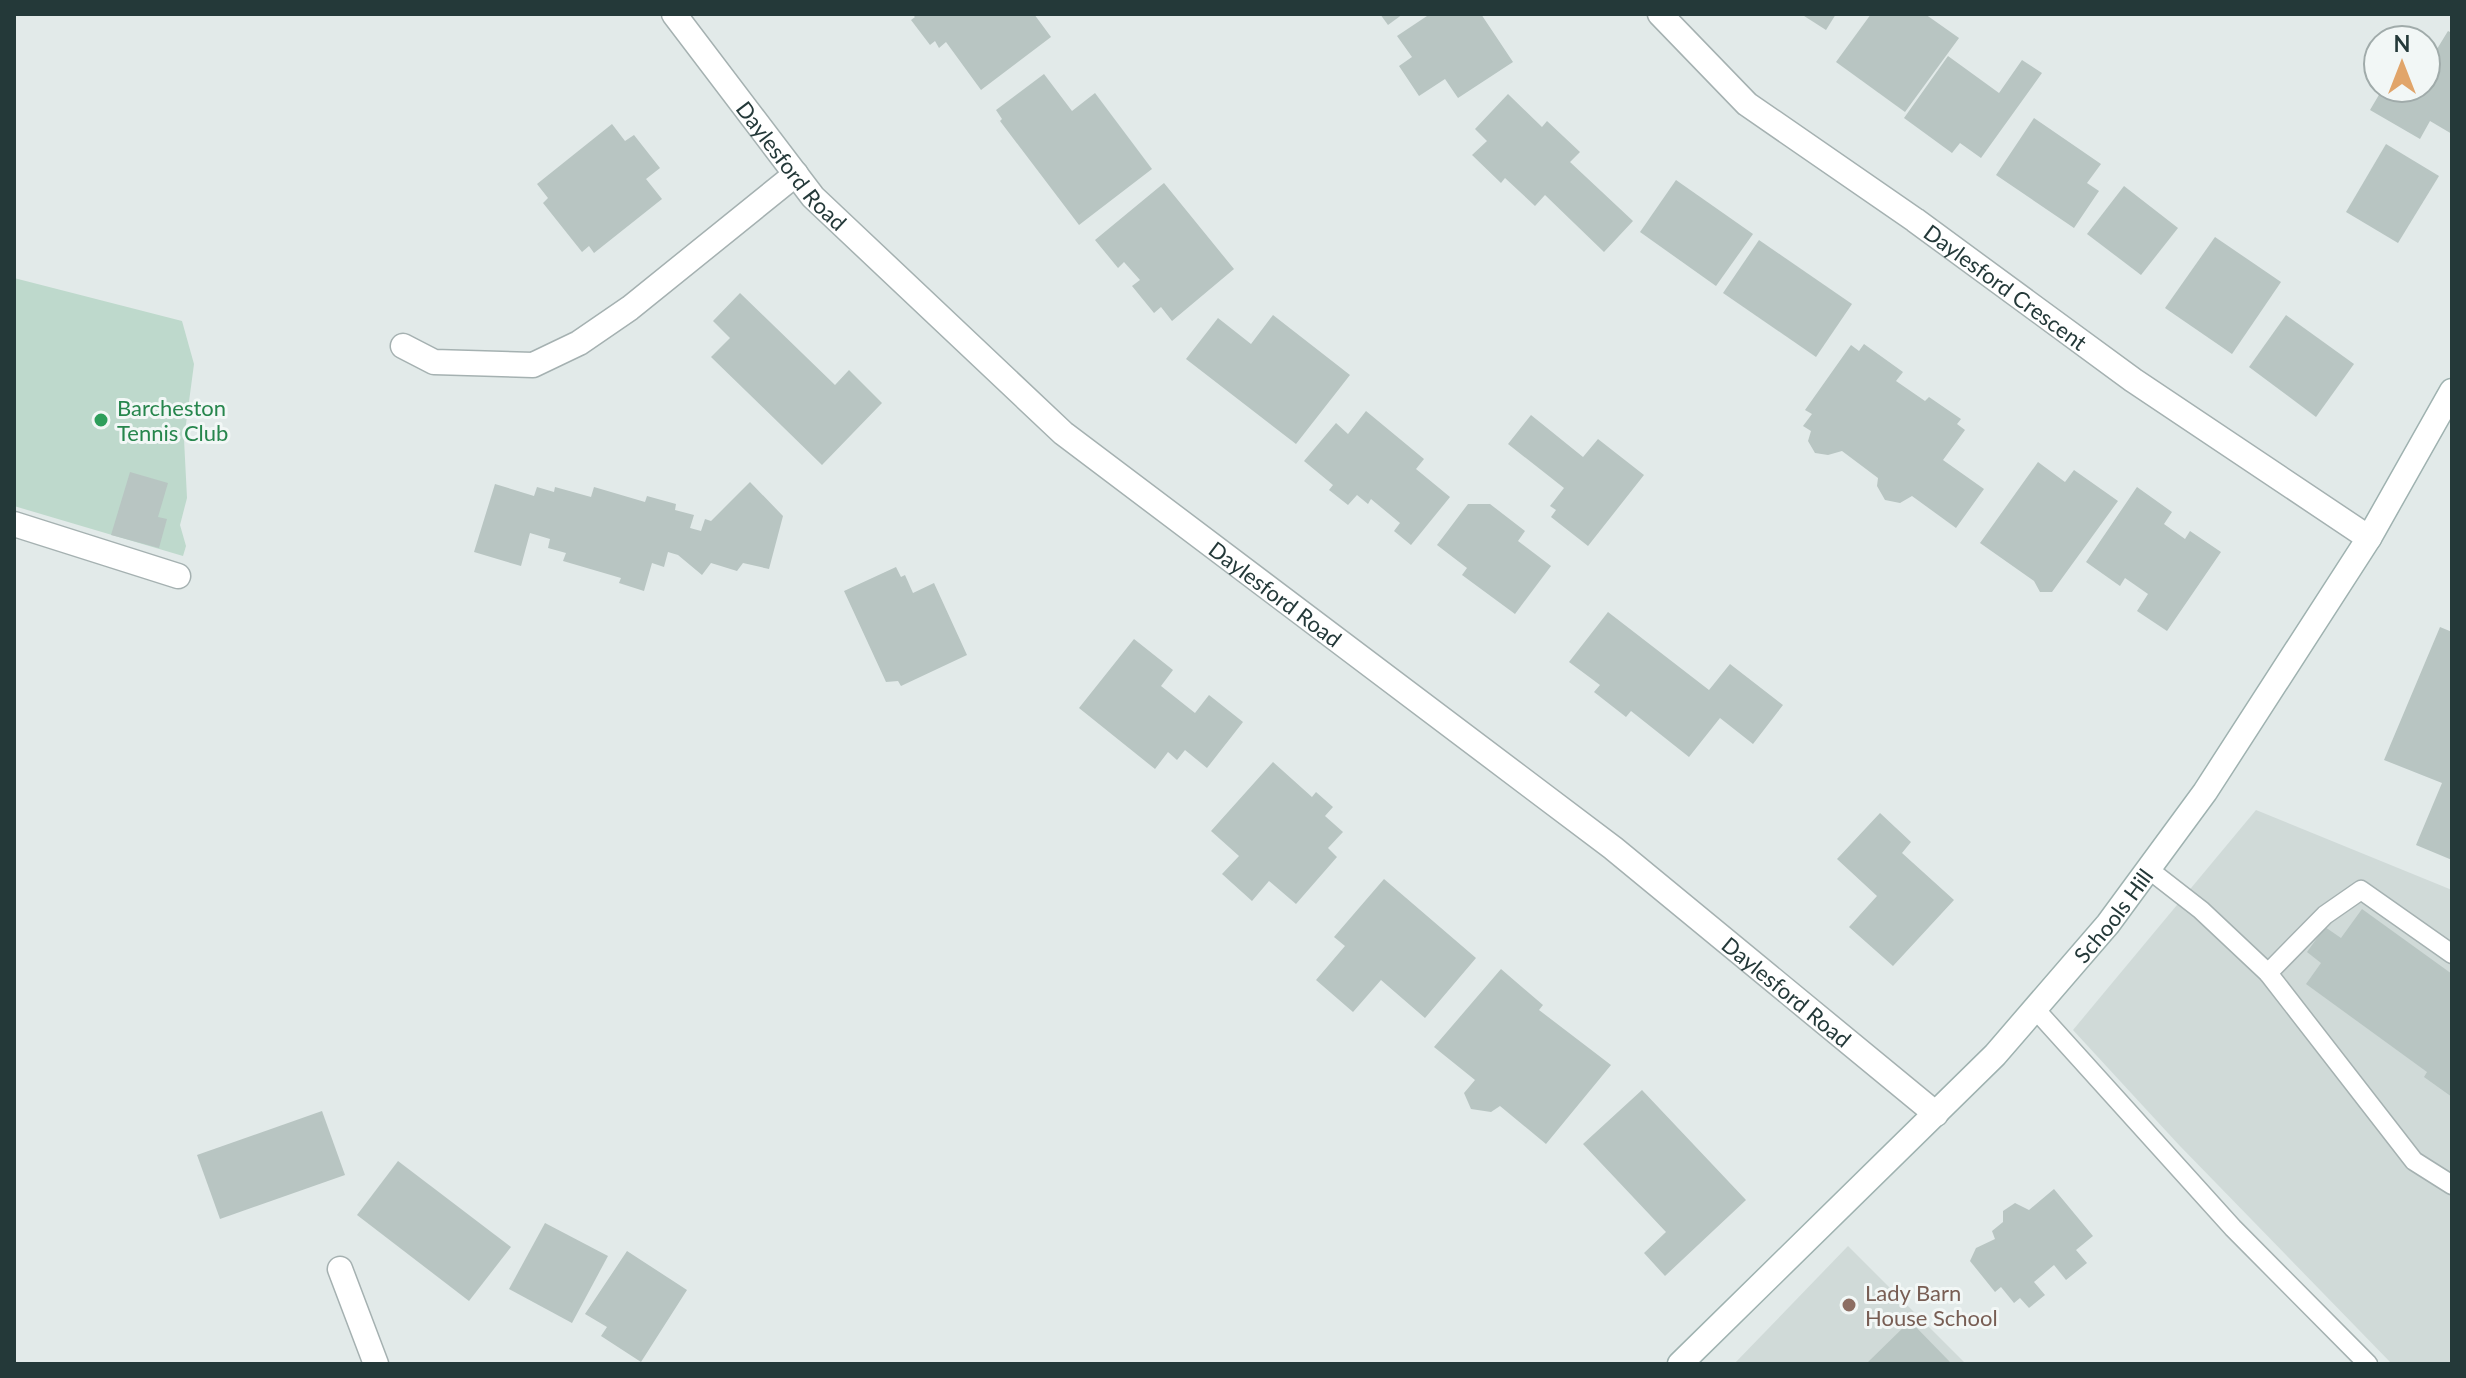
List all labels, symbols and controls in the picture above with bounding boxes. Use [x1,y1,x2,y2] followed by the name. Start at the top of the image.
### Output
[2362,24,2442,104] north arrow
[2394,30,2410,57] text: N
[731,95,853,235] street label: Daylesford Road
[1919,218,2093,355] street label: Daylesford Crescent
[117,394,228,446] place label: Barcheston Tennis Club
[92,411,110,429] marker: Barcheston Tennis Club
[1204,535,1347,652] street label: Daylesford Road
[2067,863,2158,968] street label: Schools Hill
[1717,930,1857,1052] street label: Daylesford Road
[1865,1279,1998,1331] place label: Lady Barn House School
[1840,1296,1858,1314] marker: Lady Barn House School

